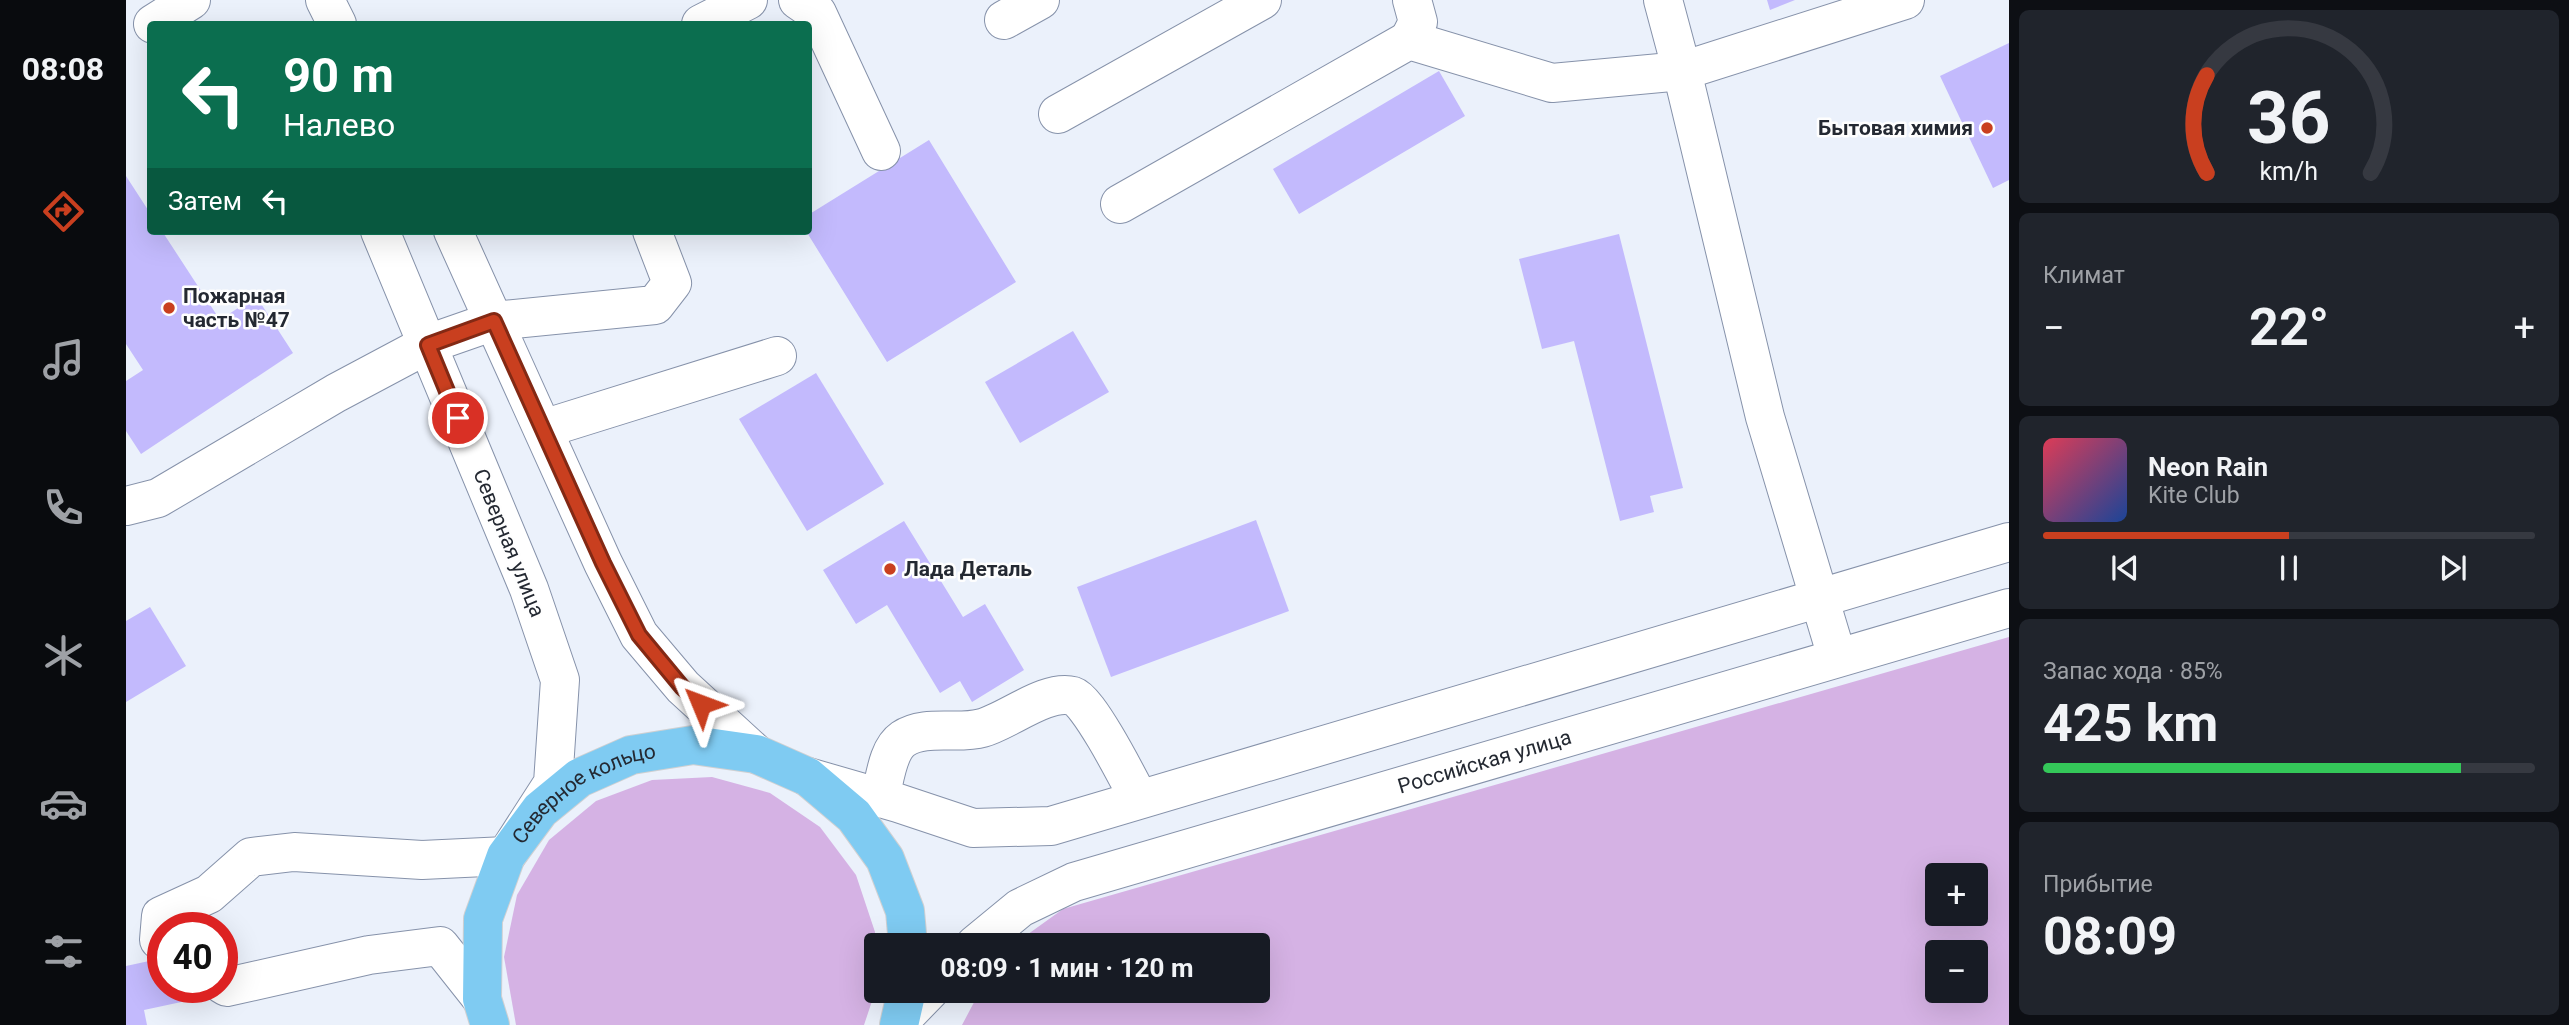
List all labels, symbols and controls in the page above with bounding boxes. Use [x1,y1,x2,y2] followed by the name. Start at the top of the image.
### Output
[283,47,394,104] text: 90 m
[168,49,259,140] icon: left
[22,50,104,88] text: 08:08
[2247,75,2331,161] text: 36
[283,106,395,144] text: Налево
[1818,116,1973,140] place label: Бытовая химия
[1979,120,1995,136] marker: Бытовая химия
[2260,156,2318,185] text: km/h
[256,182,294,220] icon: left
[168,186,242,216] text: Затем
[39,187,88,236] icon: directions
[2043,262,2125,289] text: Климат
[183,284,290,332] place label: Пожарная часть №47
[2249,297,2329,358] text: 22°
[161,300,177,316] marker: Пожарная часть №47
[2043,306,2065,350] text: −
[2513,306,2535,350] text: +
[39,335,88,384] icon: music
[428,388,488,448] pin
[439,399,477,437] icon: arrive
[2148,452,2268,482] text: Neon Rain
[468,465,550,621] street label: Северная улица
[2148,482,2240,509] text: Kite Club
[39,483,88,532] icon: phone
[2106,549,2144,587] icon: previous
[2270,549,2308,587] icon: pause
[2434,549,2472,587] icon: next
[904,557,1032,581] place label: Лада Деталь
[882,561,898,577] marker: Лада Деталь
[39,631,88,680] icon: climate
[2043,658,2223,685] text: Запас хода · 85%
[664,667,738,741] position arrow
[2043,693,2218,754] text: 425 km
[1395,725,1574,798] street label: Российская улица
[507,739,657,849] street label: Северное кольцо
[39,779,88,828] icon: car
[1925,863,1988,1003] map controls
[1925,863,1988,926] button: +
[2043,871,2153,898] text: Прибытие
[2043,906,2177,967] text: 08:09
[147,912,238,1003] speed limit sign: 40
[39,927,88,976] icon: filters
[1925,940,1988,1003] button: −
[941,953,1193,983] text: 08:09 · 1 мин · 120 m

